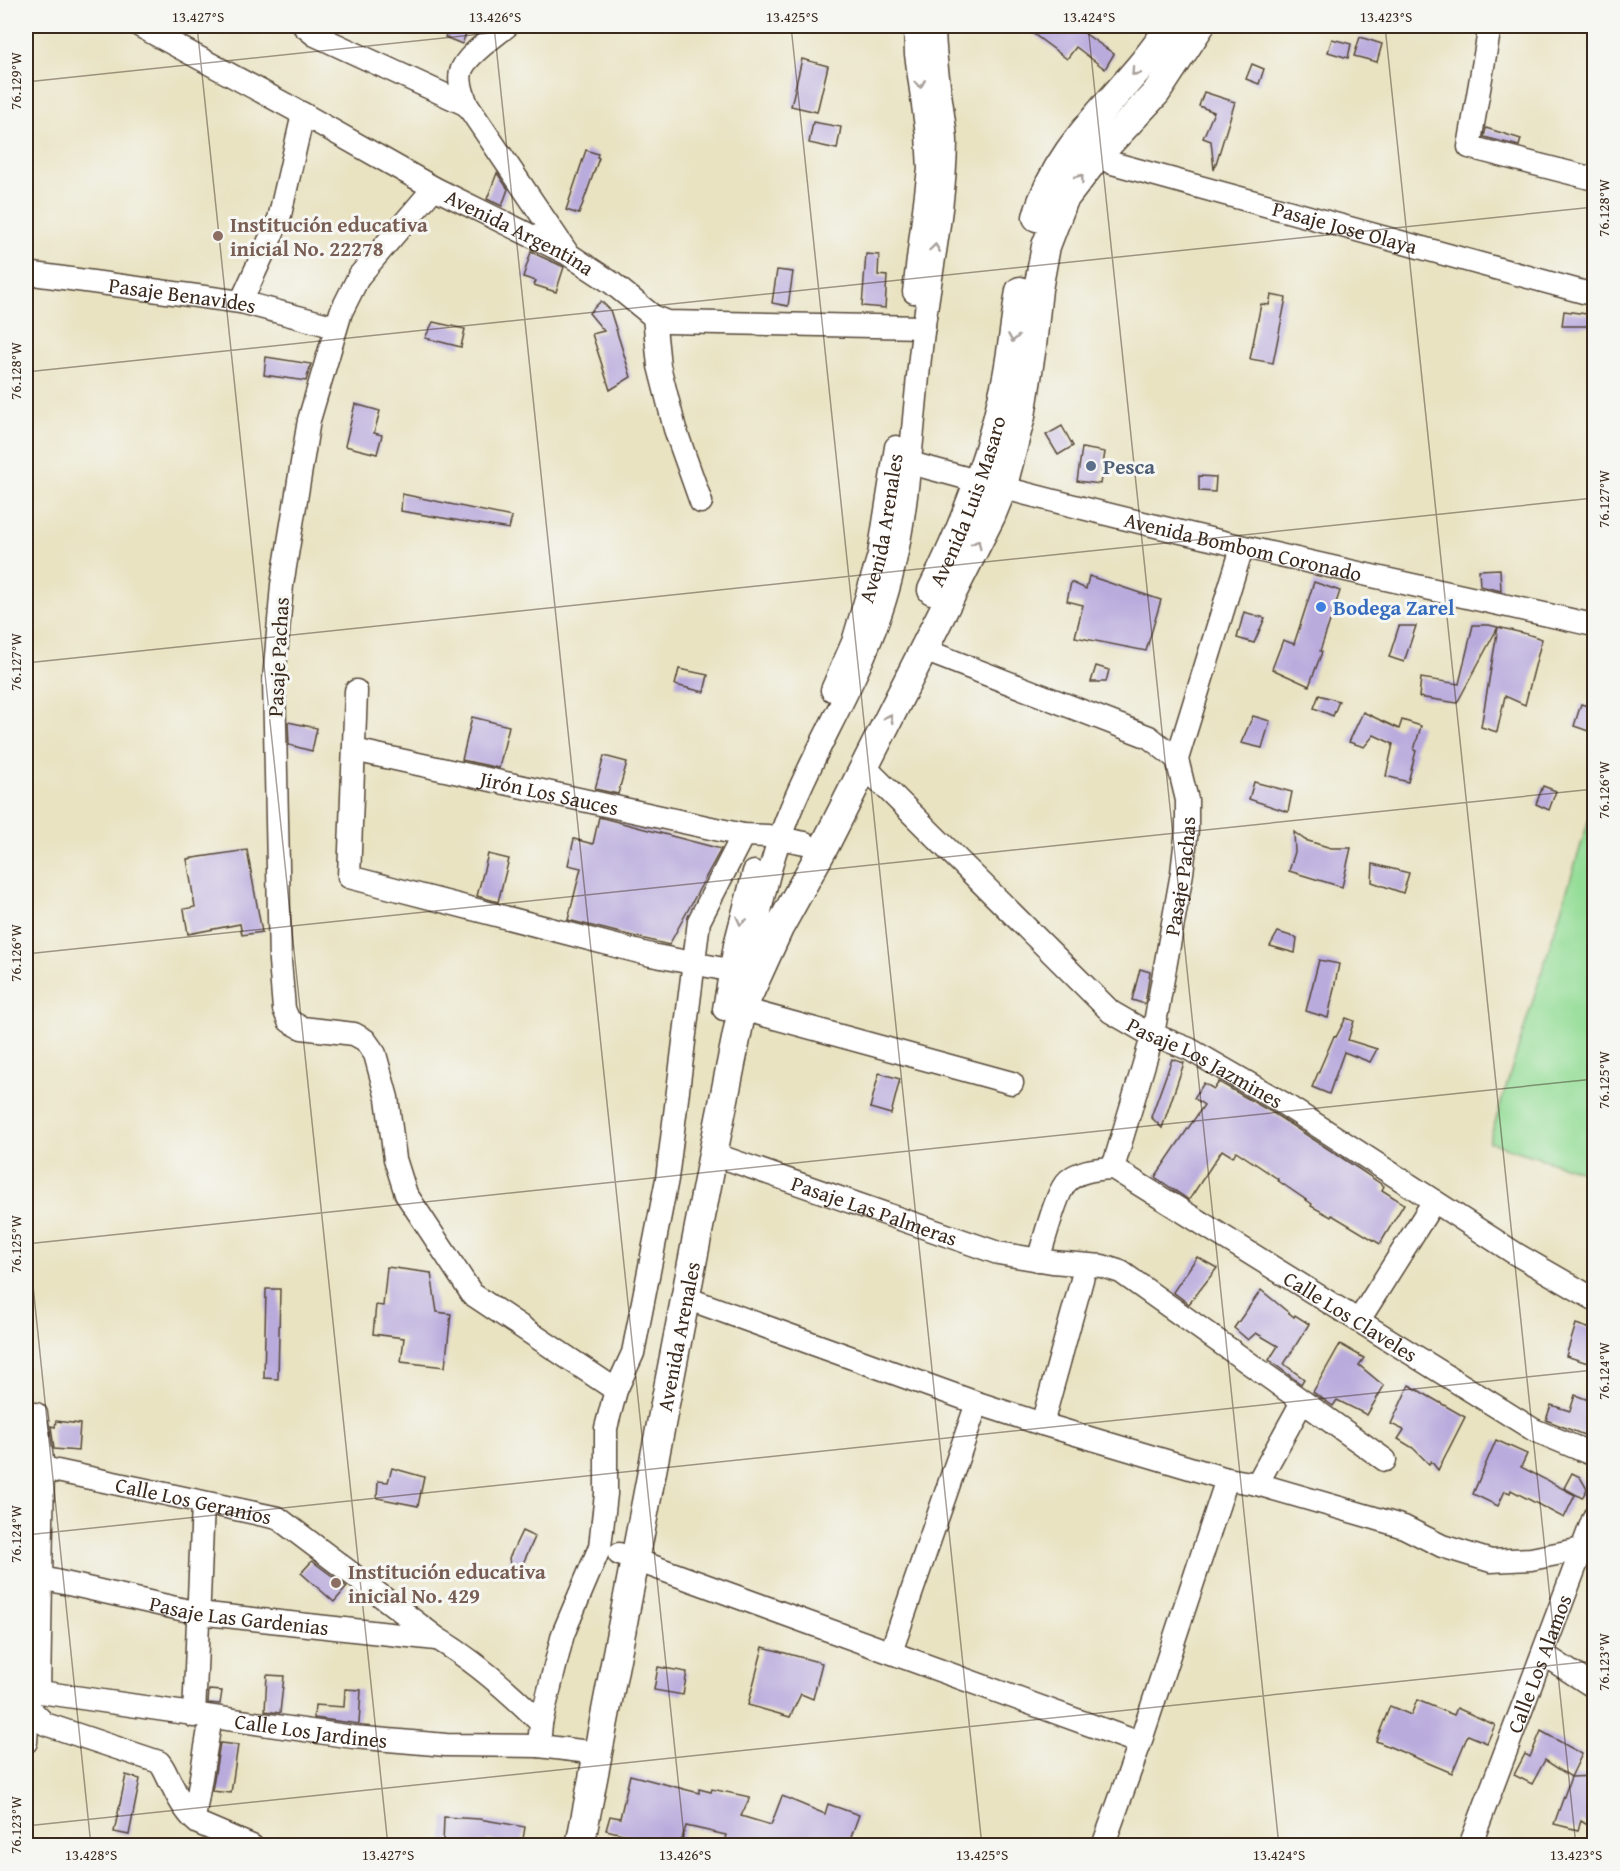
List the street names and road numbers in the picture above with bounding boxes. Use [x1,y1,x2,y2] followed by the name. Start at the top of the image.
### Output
[440,181,601,283] street label: Avenida Argentina
[1269,192,1421,261] street label: Pasaje Jose Olaya
[107,269,260,321] street label: Pasaje Benavides
[921,412,1013,592] street label: Avenida Luis Masaro
[850,451,910,606] street label: Avenida Arenales
[1121,503,1365,589] street label: Avenida Bombom Coronado
[259,596,297,718] street label: Pasaje Pachas
[474,762,622,823] street label: Jirón Los Sauces
[1156,817,1203,938] street label: Pasaje Pachas
[1121,1009,1289,1116] street label: Pasaje Los Jazmines
[787,1167,962,1253] street label: Pasaje Las Palmeras
[648,1259,708,1414] street label: Avenida Arenales
[1278,1263,1424,1369] street label: Calle Los Claveles
[113,1468,275,1532] street label: Calle Los Geranios
[147,1587,330,1643] street label: Pasaje Las Gardenias
[1498,1590,1579,1737] street label: Calle Los Alamos
[233,1705,389,1755] street label: Calle Los Jardines

